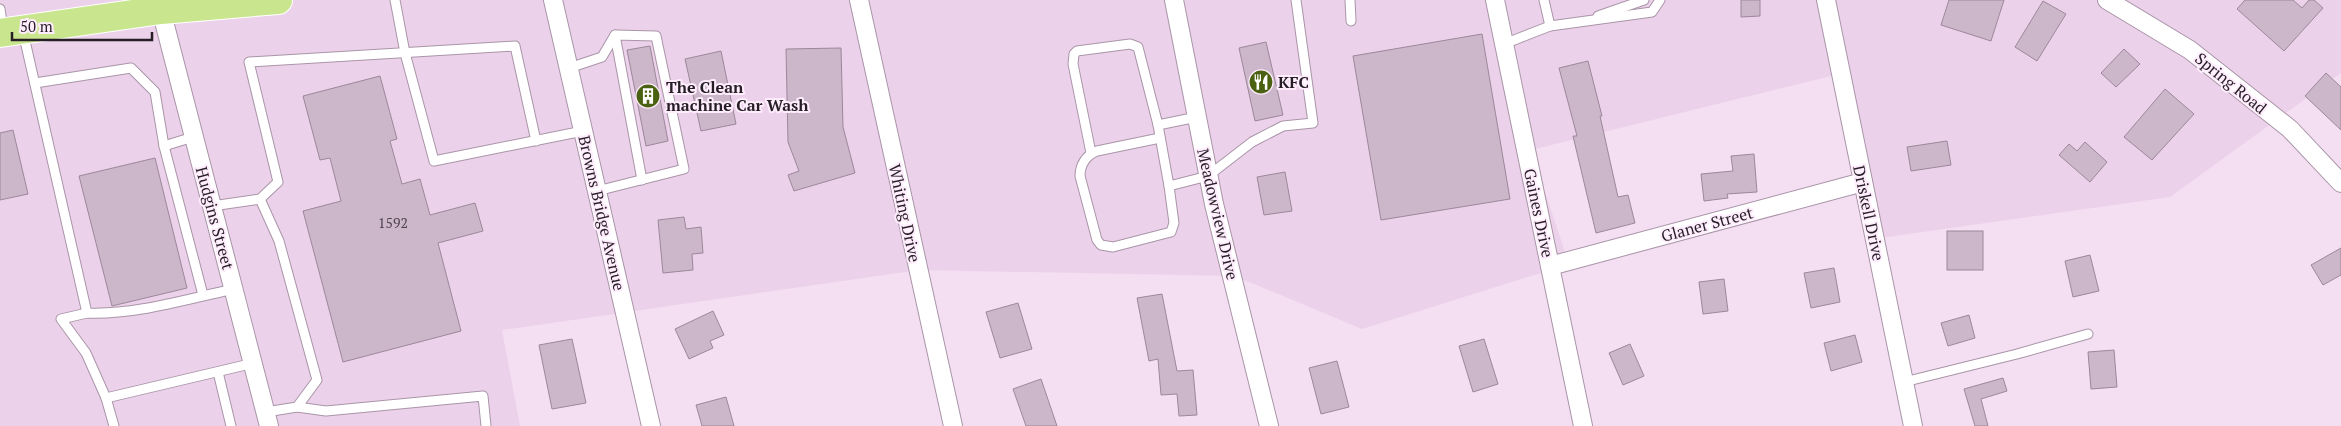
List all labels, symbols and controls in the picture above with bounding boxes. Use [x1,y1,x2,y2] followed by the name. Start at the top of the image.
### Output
[12,10,152,42] scale bar
[20,16,53,36] text: 50 m
[2191,47,2271,119] street label: Spring Road
[1248,69,1274,95] restaurant icon: KFC
[1278,71,1309,93] place label: KFC
[666,76,809,116] place label: The Clean machine Car Wash
[635,83,661,109] building icon: The Clean machine Car Wash
[573,133,631,293] street label: Browns Bridge Avenue
[1192,146,1244,282] street label: Meadowview Drive
[884,162,926,264] street label: Whiting Drive
[1848,163,1890,263] street label: Driskell Drive
[191,164,239,272] street label: Hudgins Street
[1519,166,1559,260] street label: Gaines Drive
[1659,201,1755,247] street label: Glaner Street
[378,213,408,232] house number: 1592

